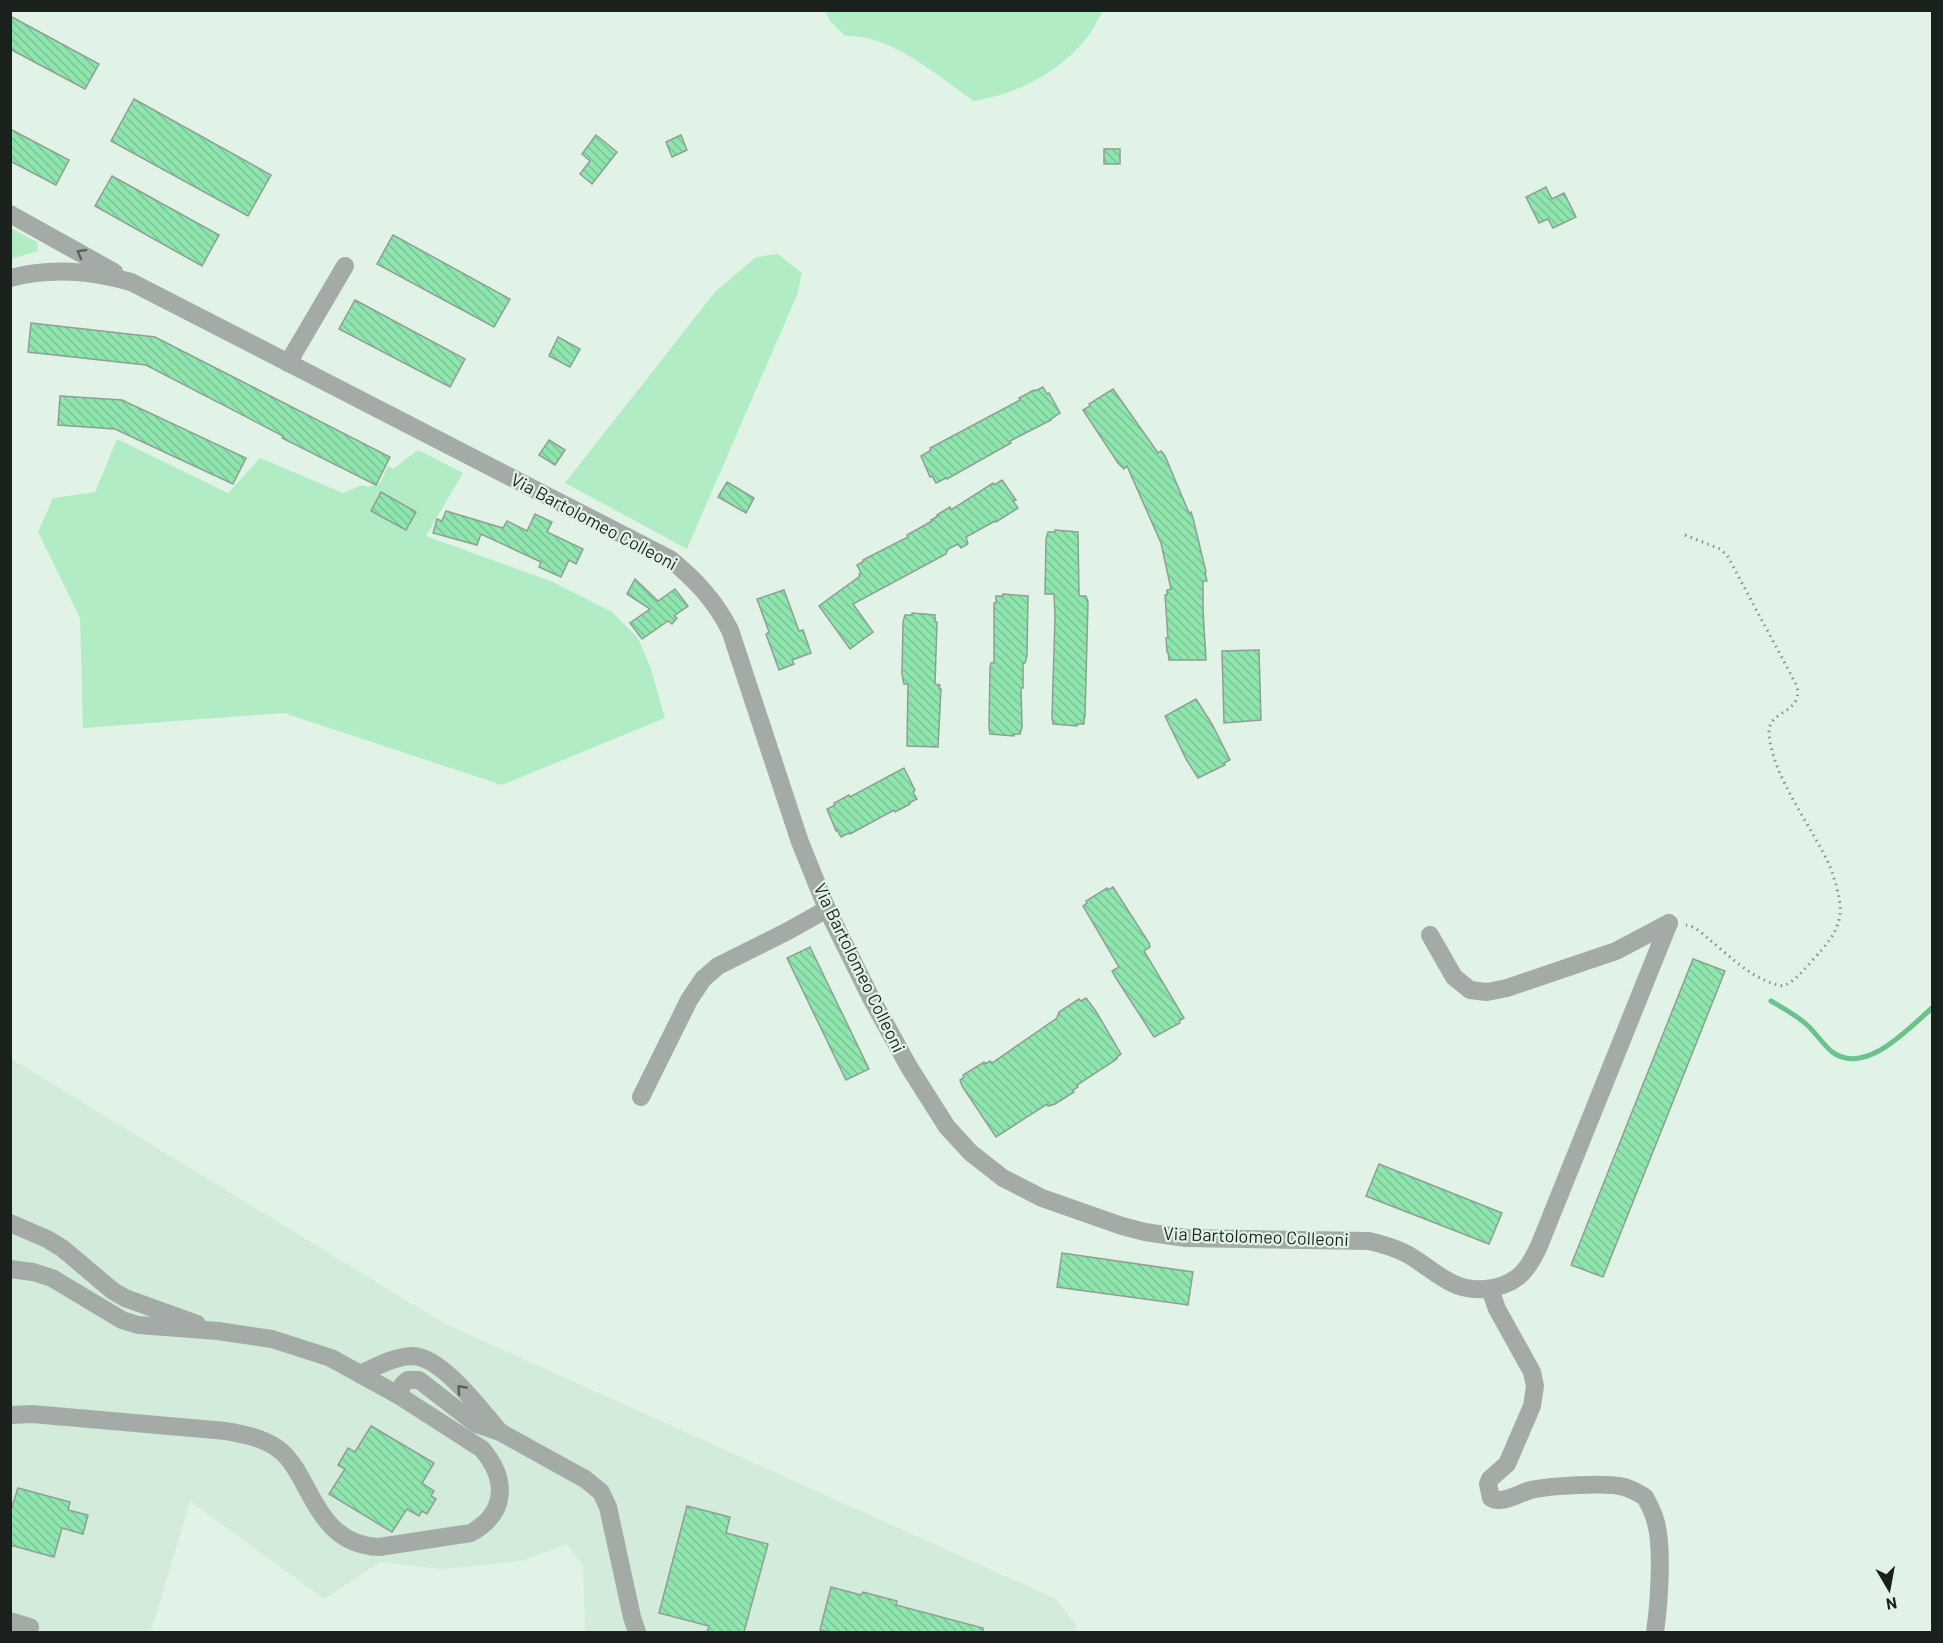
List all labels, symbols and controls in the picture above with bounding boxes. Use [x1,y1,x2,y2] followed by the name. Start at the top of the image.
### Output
[77,248,87,260] one-way arrow
[507,468,682,574] street label: Via Bartolomeo Colleoni
[809,879,910,1056] street label: Via Bartolomeo Colleoni
[1163,1222,1349,1250] street label: Via Bartolomeo Colleoni
[457,1385,468,1395] one-way arrow
[1859,1559,1919,1619] north arrow
[1885,1594,1899,1615] text: N

